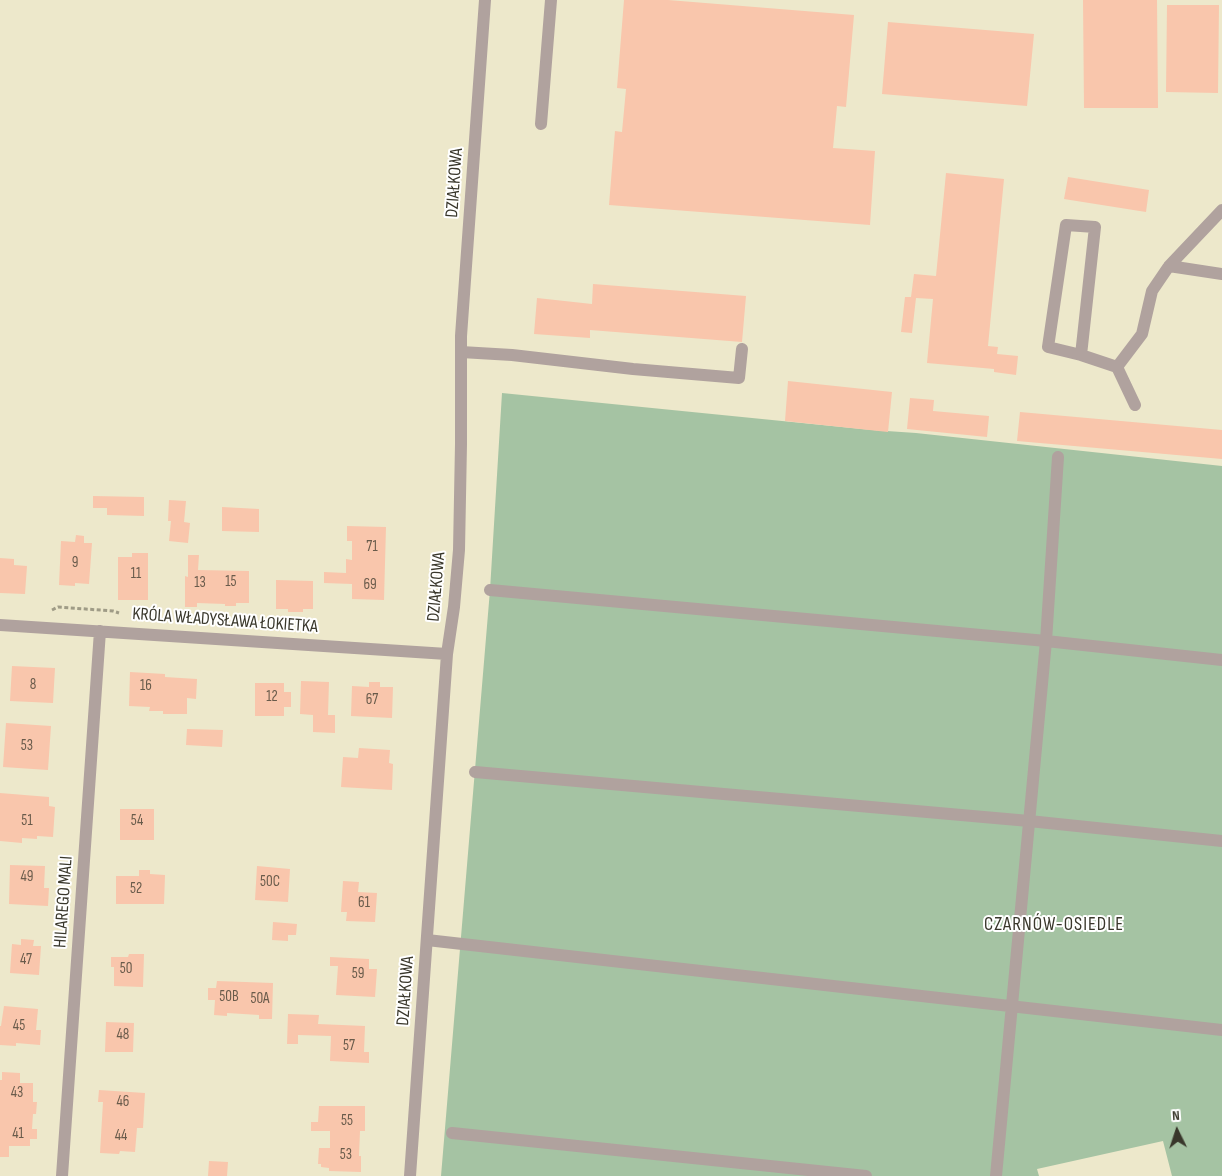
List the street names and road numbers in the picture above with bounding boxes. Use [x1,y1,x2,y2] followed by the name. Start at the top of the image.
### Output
[442,147,468,219] street label: DZIAŁKOWA
[423,551,451,623] street label: DZIAŁKOWA
[131,604,319,638] street label: KRÓLA WŁADYSŁAWA ŁOKIETKA
[50,855,78,949] street label: HILAREGO MALI
[393,955,419,1027] street label: DZIAŁKOWA

